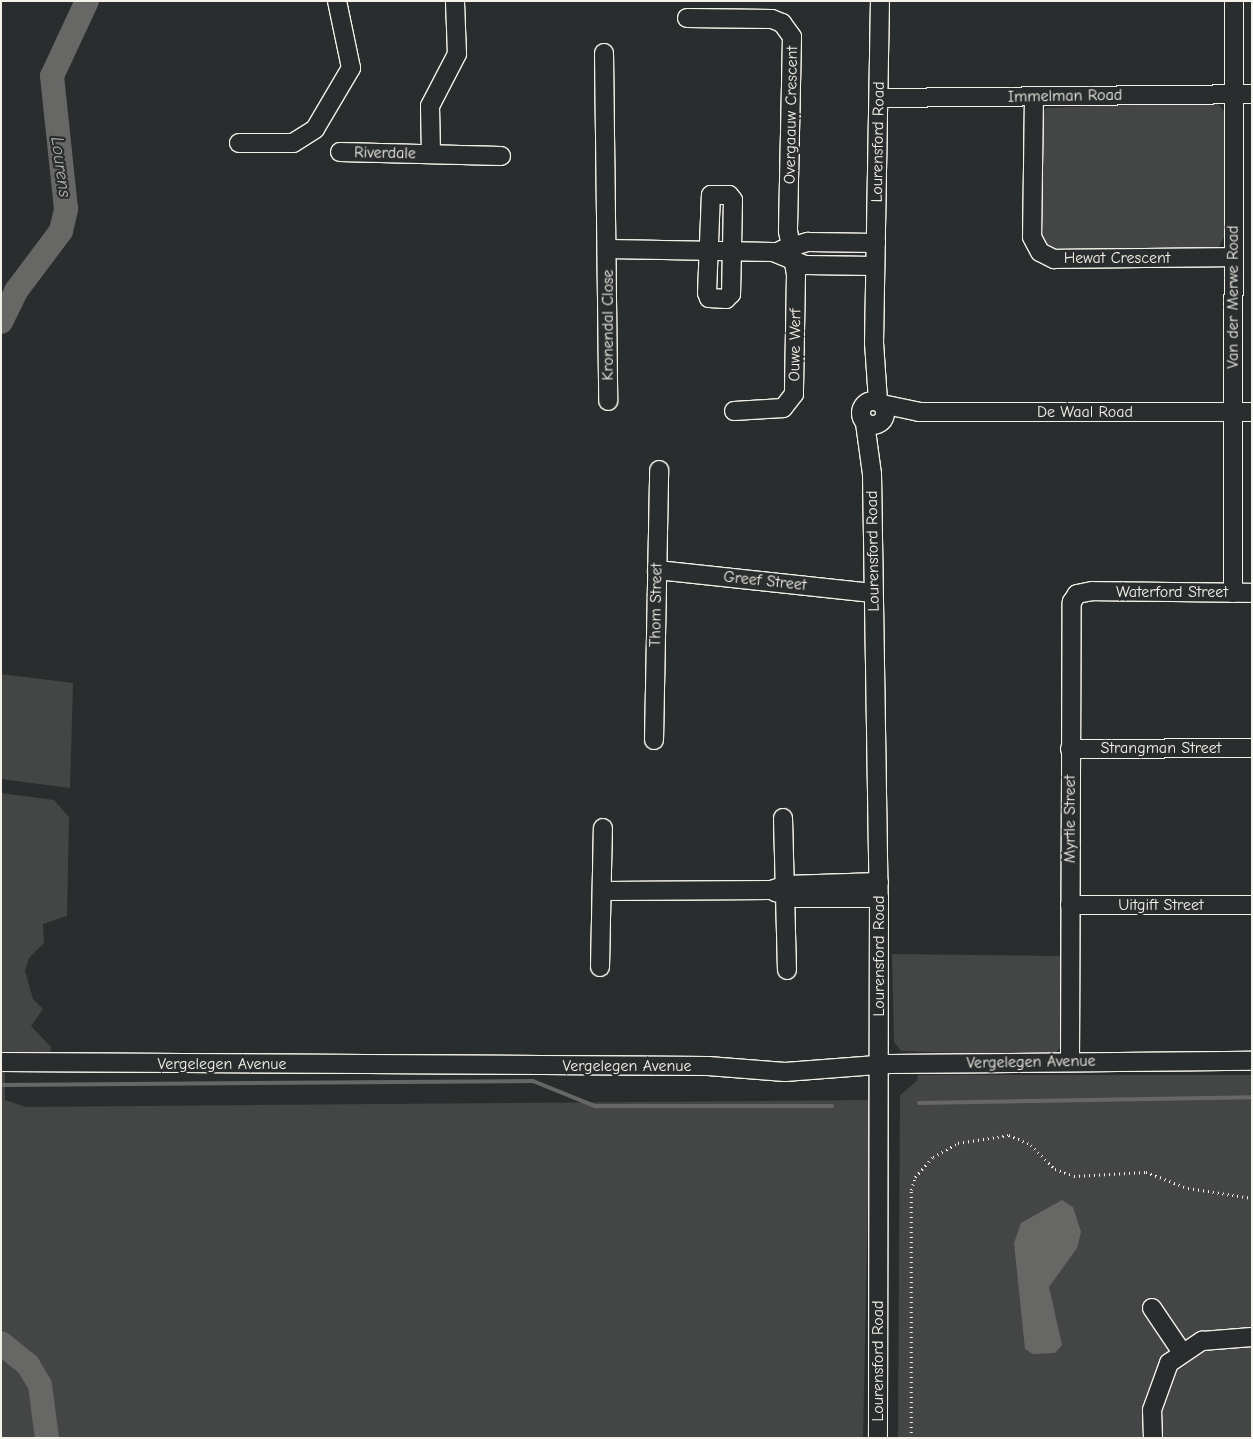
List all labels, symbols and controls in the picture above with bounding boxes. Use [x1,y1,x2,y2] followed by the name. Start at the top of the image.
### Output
[780,46,802,184] street label: Overgaauw Crescent
[867,81,889,203] street label: Lourensford Road
[1008,85,1122,107] street label: Immelman Road
[45,135,75,199] water label: Lourens
[354,143,416,163] street label: Riverdale
[1223,225,1243,369] street label: Van der Merwe Road
[1064,248,1170,268] street label: Hewat Crescent
[598,269,618,381] street label: Kronendal Close
[785,308,805,382] street label: Ouwe Werf
[1037,402,1133,422] street label: De Waal Road
[862,490,884,612] street label: Lourensford Road
[646,563,666,647] street label: Thom Street
[723,567,807,595] street label: Greef Street
[1116,582,1228,602] street label: Waterford Street
[1101,738,1221,758] street label: Strangman Street
[1060,775,1080,863] street label: Myrtle Street
[1118,895,1204,915] street label: Uitgift Street
[869,896,889,1016] street label: Lourensford Road
[966,1051,1096,1073] street label: Vergelegen Avenue
[158,1054,286,1074] street label: Vergelegen Avenue
[563,1056,691,1076] street label: Vergelegen Avenue
[868,1301,888,1421] street label: Lourensford Road

